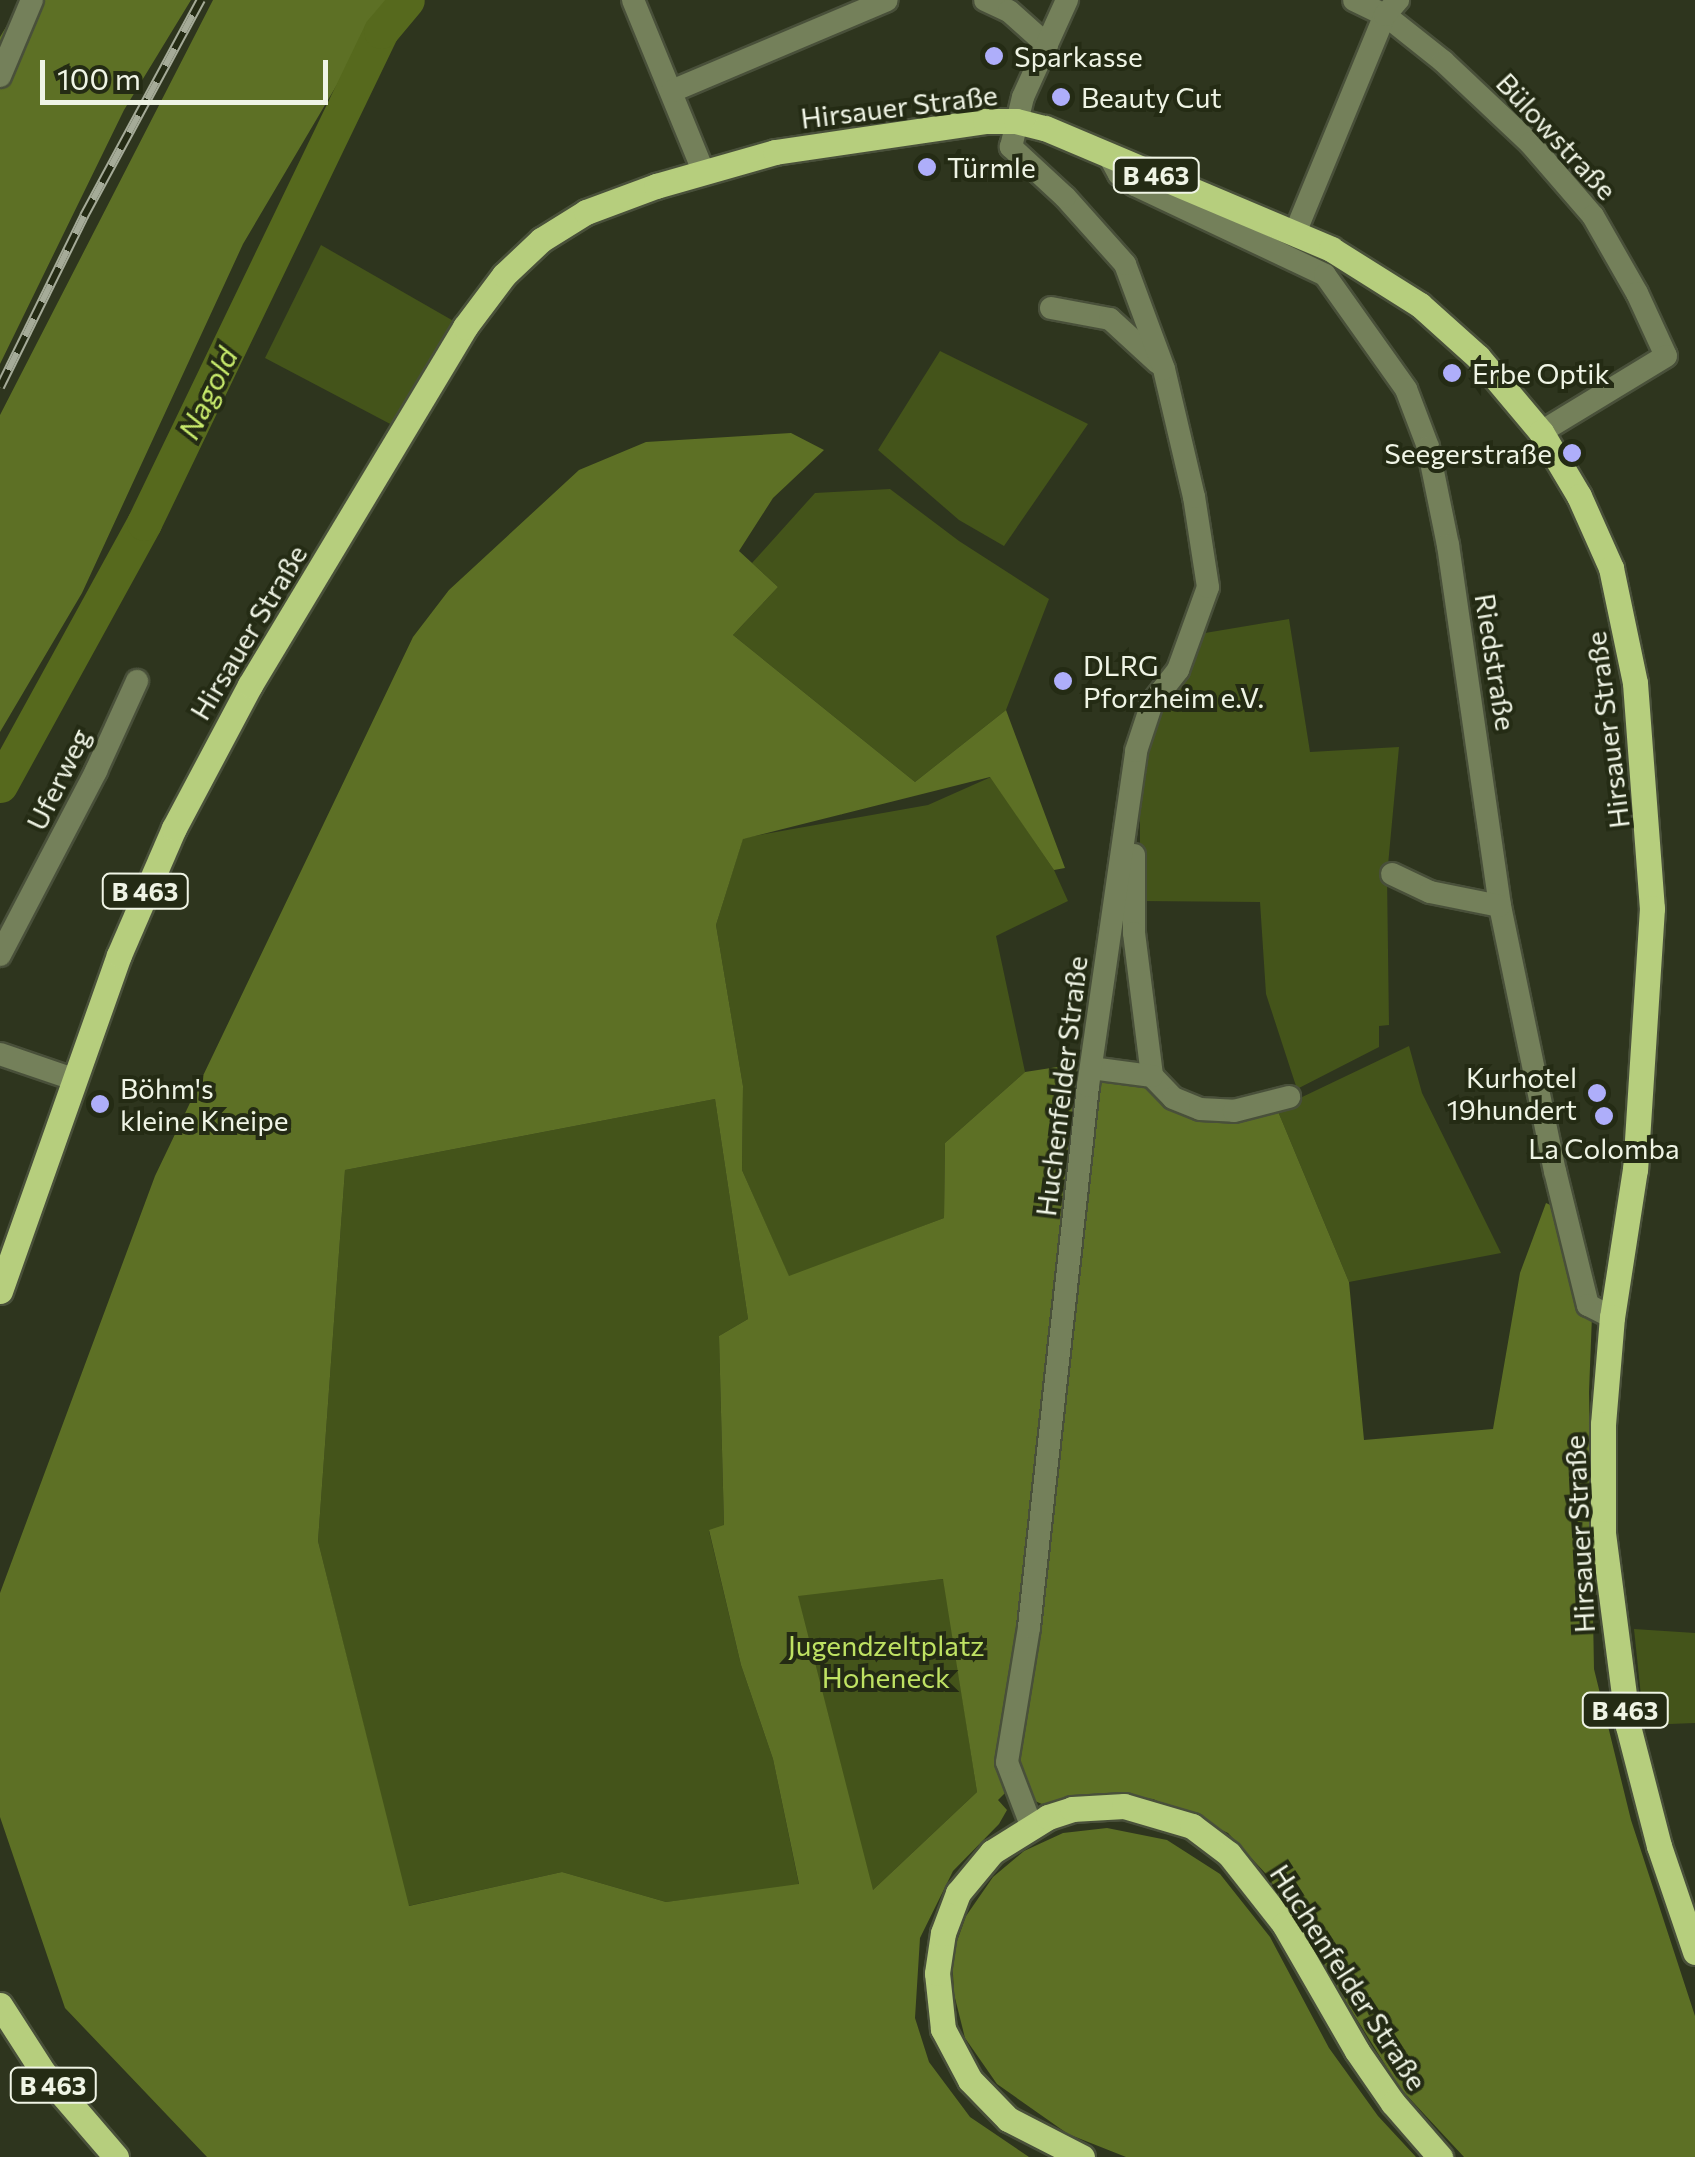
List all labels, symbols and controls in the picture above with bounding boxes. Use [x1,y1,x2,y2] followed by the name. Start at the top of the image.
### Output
[1014,39,1143,73] place label: Sparkasse
[45,40,332,102] scale bar
[983,45,1005,67] marker: Sparkasse
[57,59,141,96] text: 100 m
[1490,66,1624,206] street label: Bülowstraße
[799,77,999,135] street label: Hirsauer Straße
[1081,80,1222,114] place label: Beauty Cut
[1050,86,1072,108] marker: Beauty Cut
[947,150,1036,184] place label: Türmle
[1111,155,1201,195] road number: B 463
[916,156,938,178] marker: Türmle
[170,341,244,445] water label: Nagold
[1472,356,1610,390] place label: Erbe Optik
[1441,362,1463,384] marker: Erbe Optik
[1384,436,1552,470] place label: Seegerstraße
[1561,442,1583,464] marker: Seegerstraße
[183,538,313,726] street label: Hirsauer Straße
[1469,591,1523,733] street label: Riedstraße
[1578,630,1636,830] street label: Hirsauer Straße
[1083,648,1264,714] place label: DLRG Pforzheim e.V.
[1052,670,1074,692] marker: DLRG Pforzheim e.V.
[19,723,97,835] street label: Uferweg
[100,871,190,911] road number: B 463
[1028,954,1094,1218] street label: Huchenfelder Straße
[1447,1060,1577,1126] place label: Kurhotel 19hundert
[120,1071,289,1137] place label: Böhm's kleine Kneipe
[1586,1082,1608,1104] marker: Kurhotel 19hundert
[89,1093,111,1115] marker: Böhm's kleine Kneipe
[1593,1105,1615,1127] marker: La Colomba
[1528,1131,1680,1165] place label: La Colomba
[1557,1434,1601,1634] street label: Hirsauer Straße
[788,1628,984,1694] park label: Jugendzeltplatz Hoheneck
[1580,1690,1670,1730] road number: B 463
[1264,1858,1434,2096] street label: Huchenfelder Straße
[8,2065,98,2105] road number: B 463

